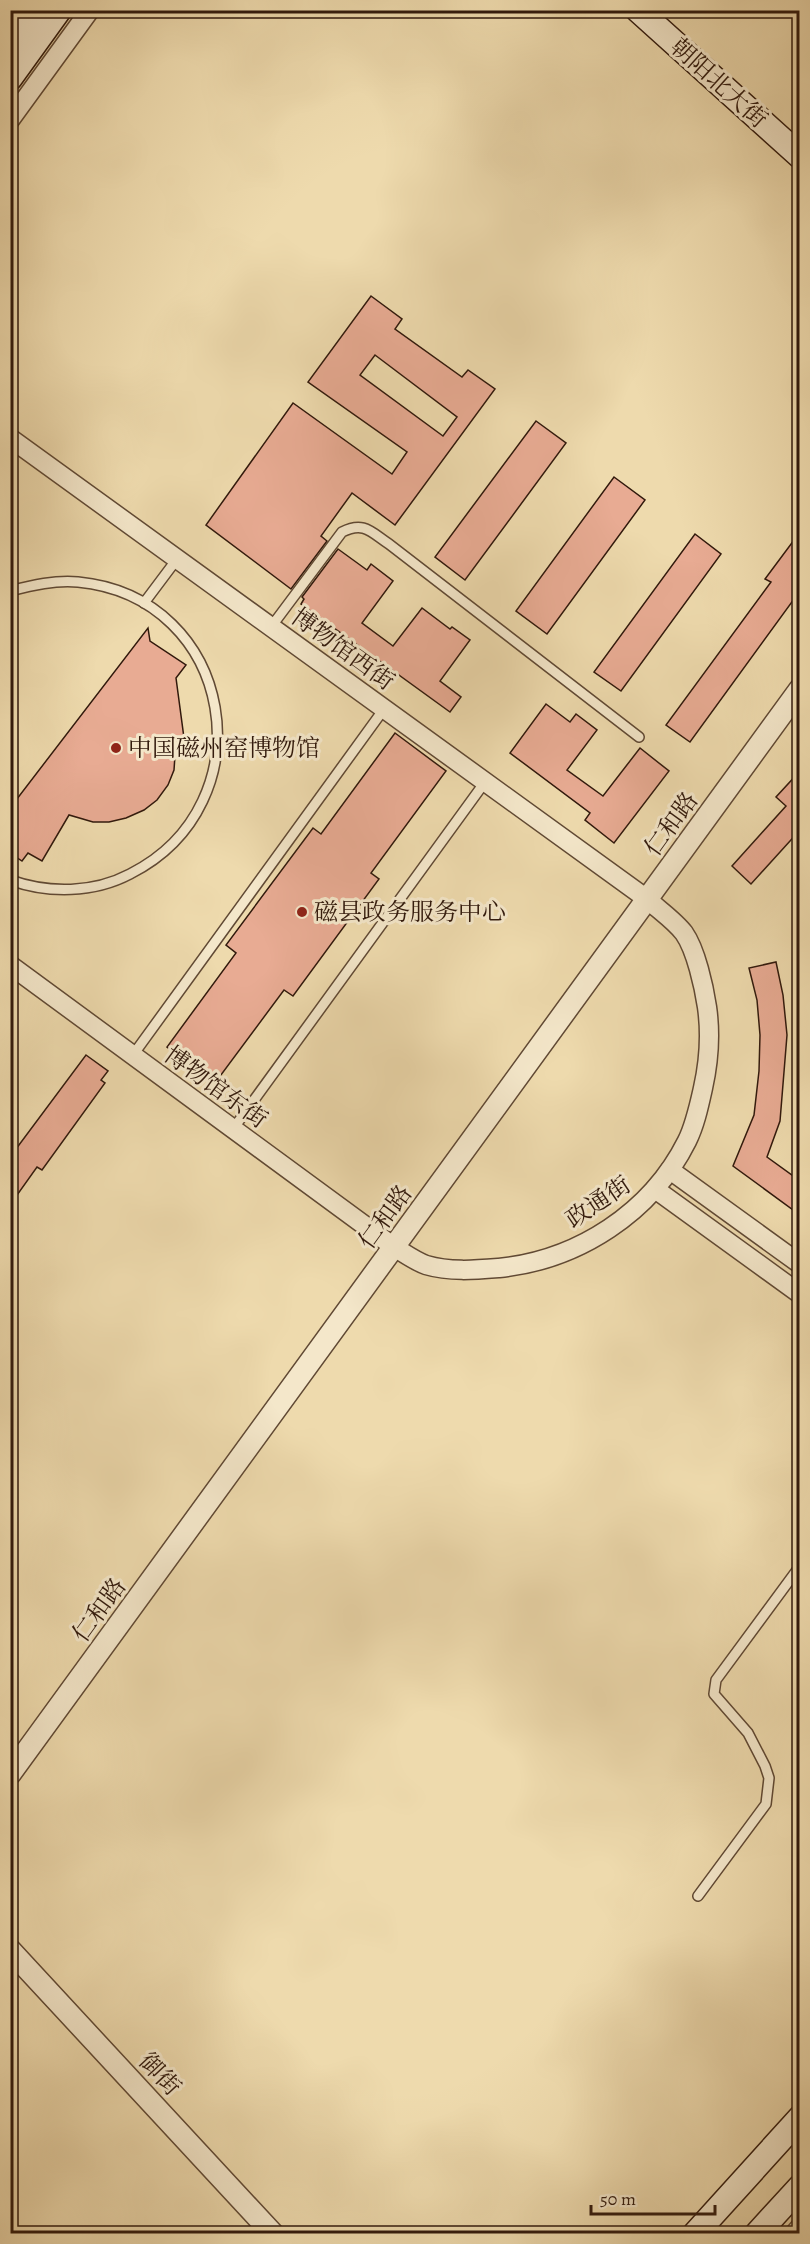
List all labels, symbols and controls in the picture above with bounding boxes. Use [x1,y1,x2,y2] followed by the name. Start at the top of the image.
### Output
[664,31,774,135] street label: 朝阳北大街
[285,601,401,697] street label: 博物馆西街
[128,732,320,764] place label: 中国磁州窑博物馆
[109,741,123,755] marker: 中国磁州窑博物馆
[637,785,705,863] street label: 仁和路
[314,896,506,928] place label: 磁县政务服务中心
[295,905,309,919] marker: 磁县政务服务中心
[158,1039,274,1135] street label: 博物馆东街
[559,1169,637,1235] street label: 政通街
[351,1178,419,1256] street label: 仁和路
[65,1571,133,1649] street label: 仁和路
[132,2046,188,2102] street label: 御街
[591,2178,716,2216] scale bar
[600,2187,636,2211] text: 50 m

